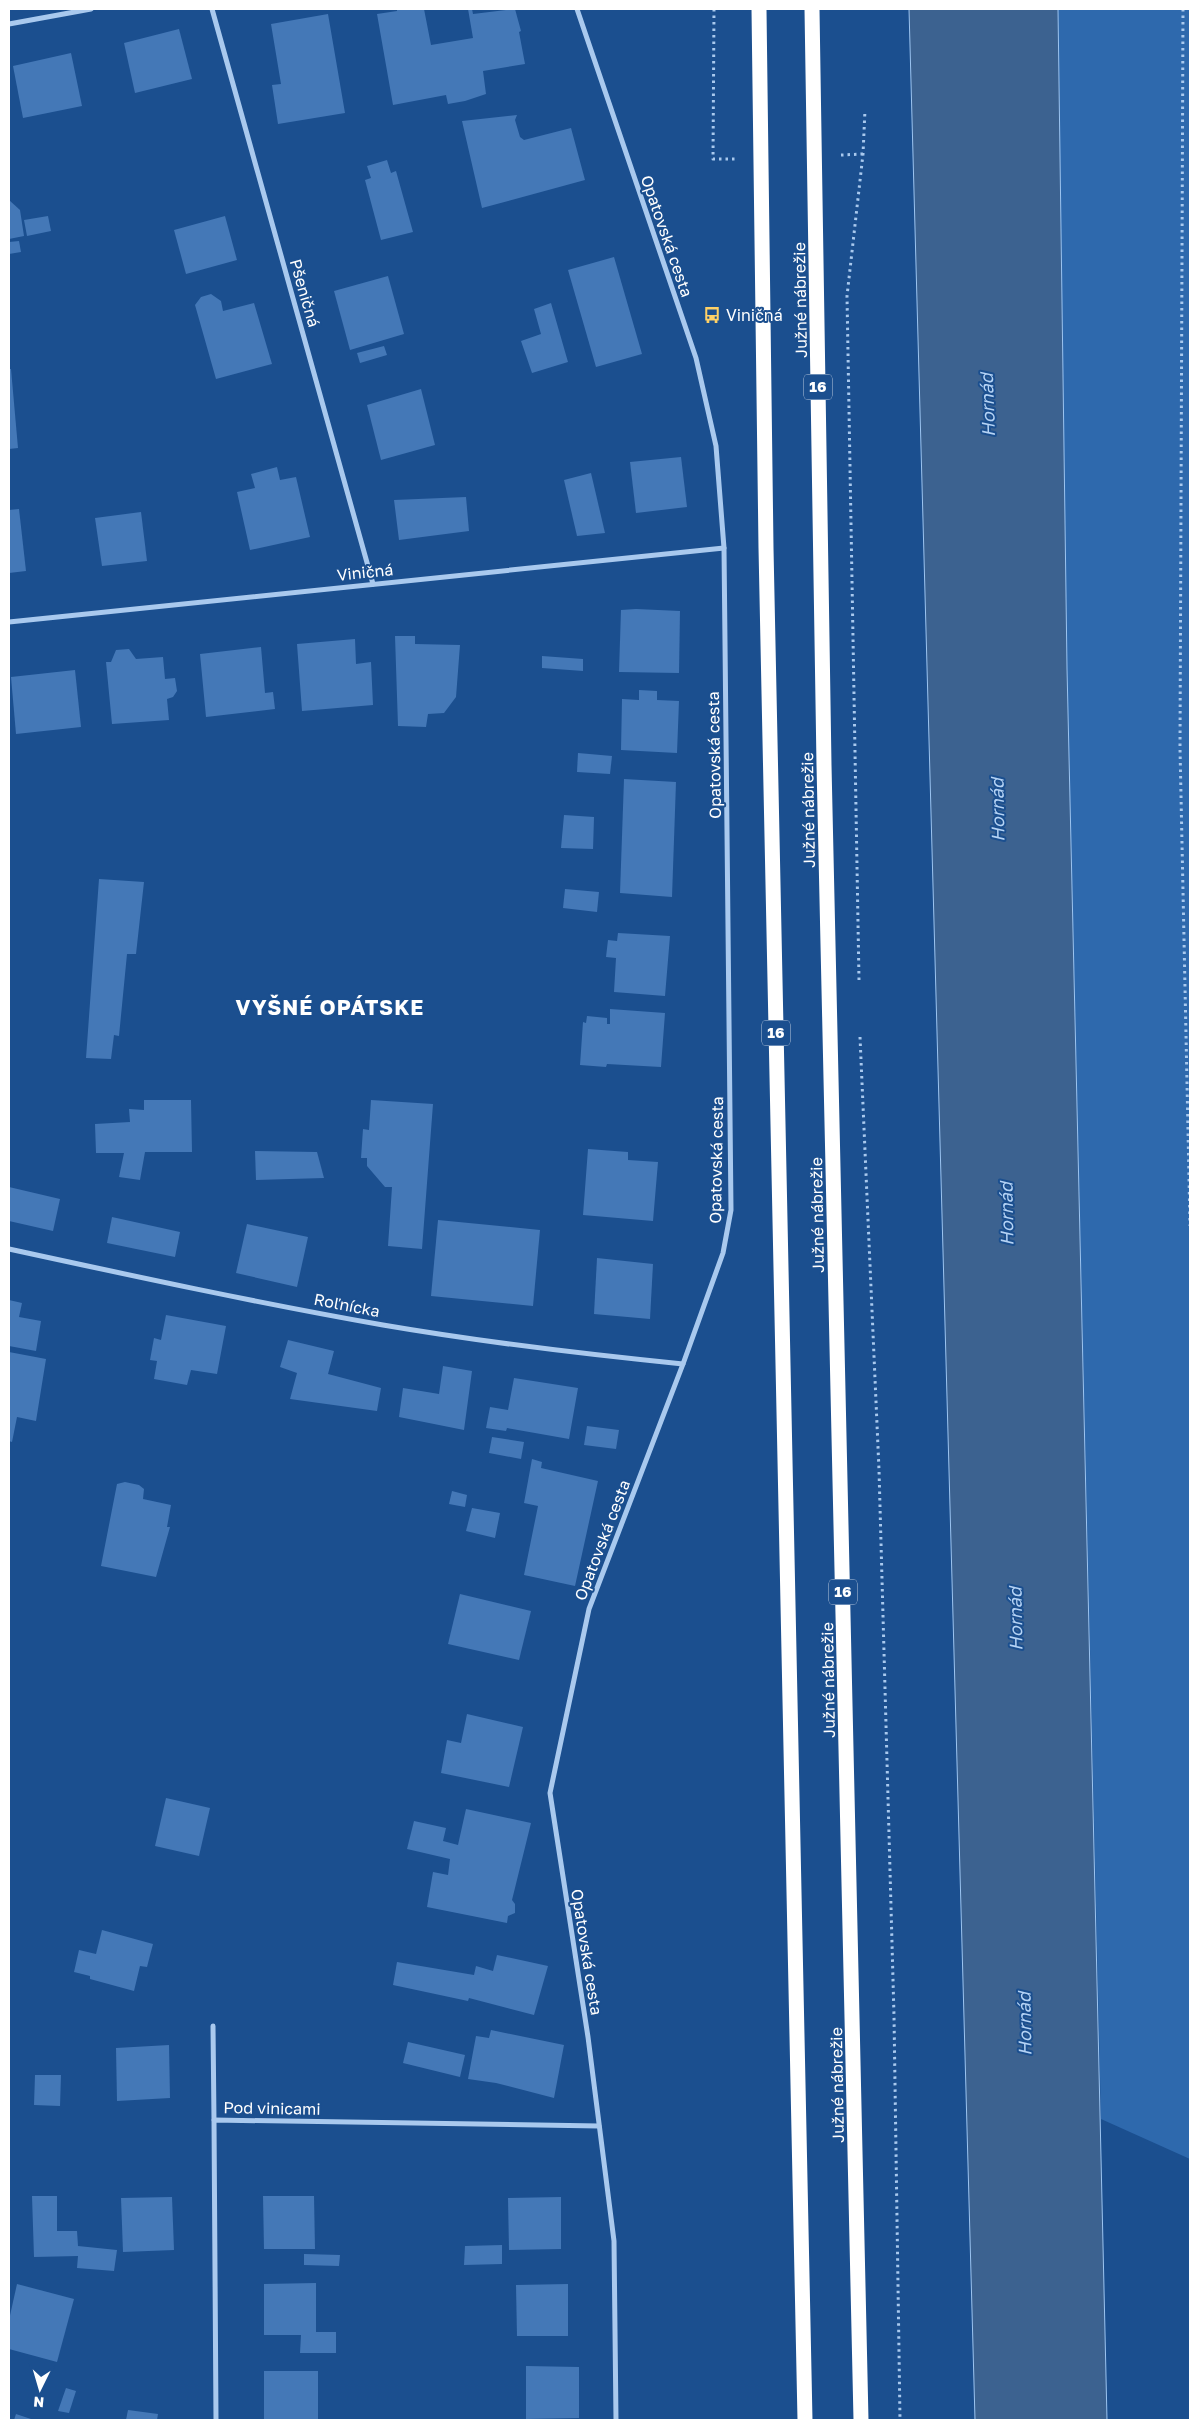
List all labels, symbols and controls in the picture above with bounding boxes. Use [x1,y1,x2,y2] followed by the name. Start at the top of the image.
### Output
[637,172,697,300] street label: Opatovská cesta
[789,242,811,358] street label: Južné nábrežie
[286,257,324,329] street label: Pšeničná
[702,305,722,325] bus stop icon: Viničná
[726,305,783,325] place label: Viničná
[975,371,999,437] water label: Hornád
[804,374,832,400] road number: 16
[336,559,394,585] street label: Viničná
[703,691,725,819] street label: Opatovská cesta
[797,752,819,868] street label: Južné nábrežie
[985,776,1009,842] water label: Hornád
[236,994,424,1020] district label: VYŠNÉ OPÁTSKE
[762,1020,790,1046] road number: 16
[705,1096,727,1224] street label: Opatovská cesta
[806,1157,828,1273] street label: Južné nábrežie
[994,1180,1018,1246] water label: Hornád
[312,1289,382,1321] street label: Roľnícka
[570,1477,634,1603] street label: Opatovská cesta
[829,1580,857,1604] road number: 16
[1003,1585,1027,1651] water label: Hornád
[817,1622,839,1738] street label: Južné nábrežie
[567,1887,607,2017] street label: Opatovská cesta
[1012,1990,1036,2056] water label: Hornád
[826,2027,848,2143] street label: Južné nábrežie
[223,2097,321,2119] street label: Pod vinicami
[15,2364,65,2414] north arrow
[33,2394,45,2411] text: N

